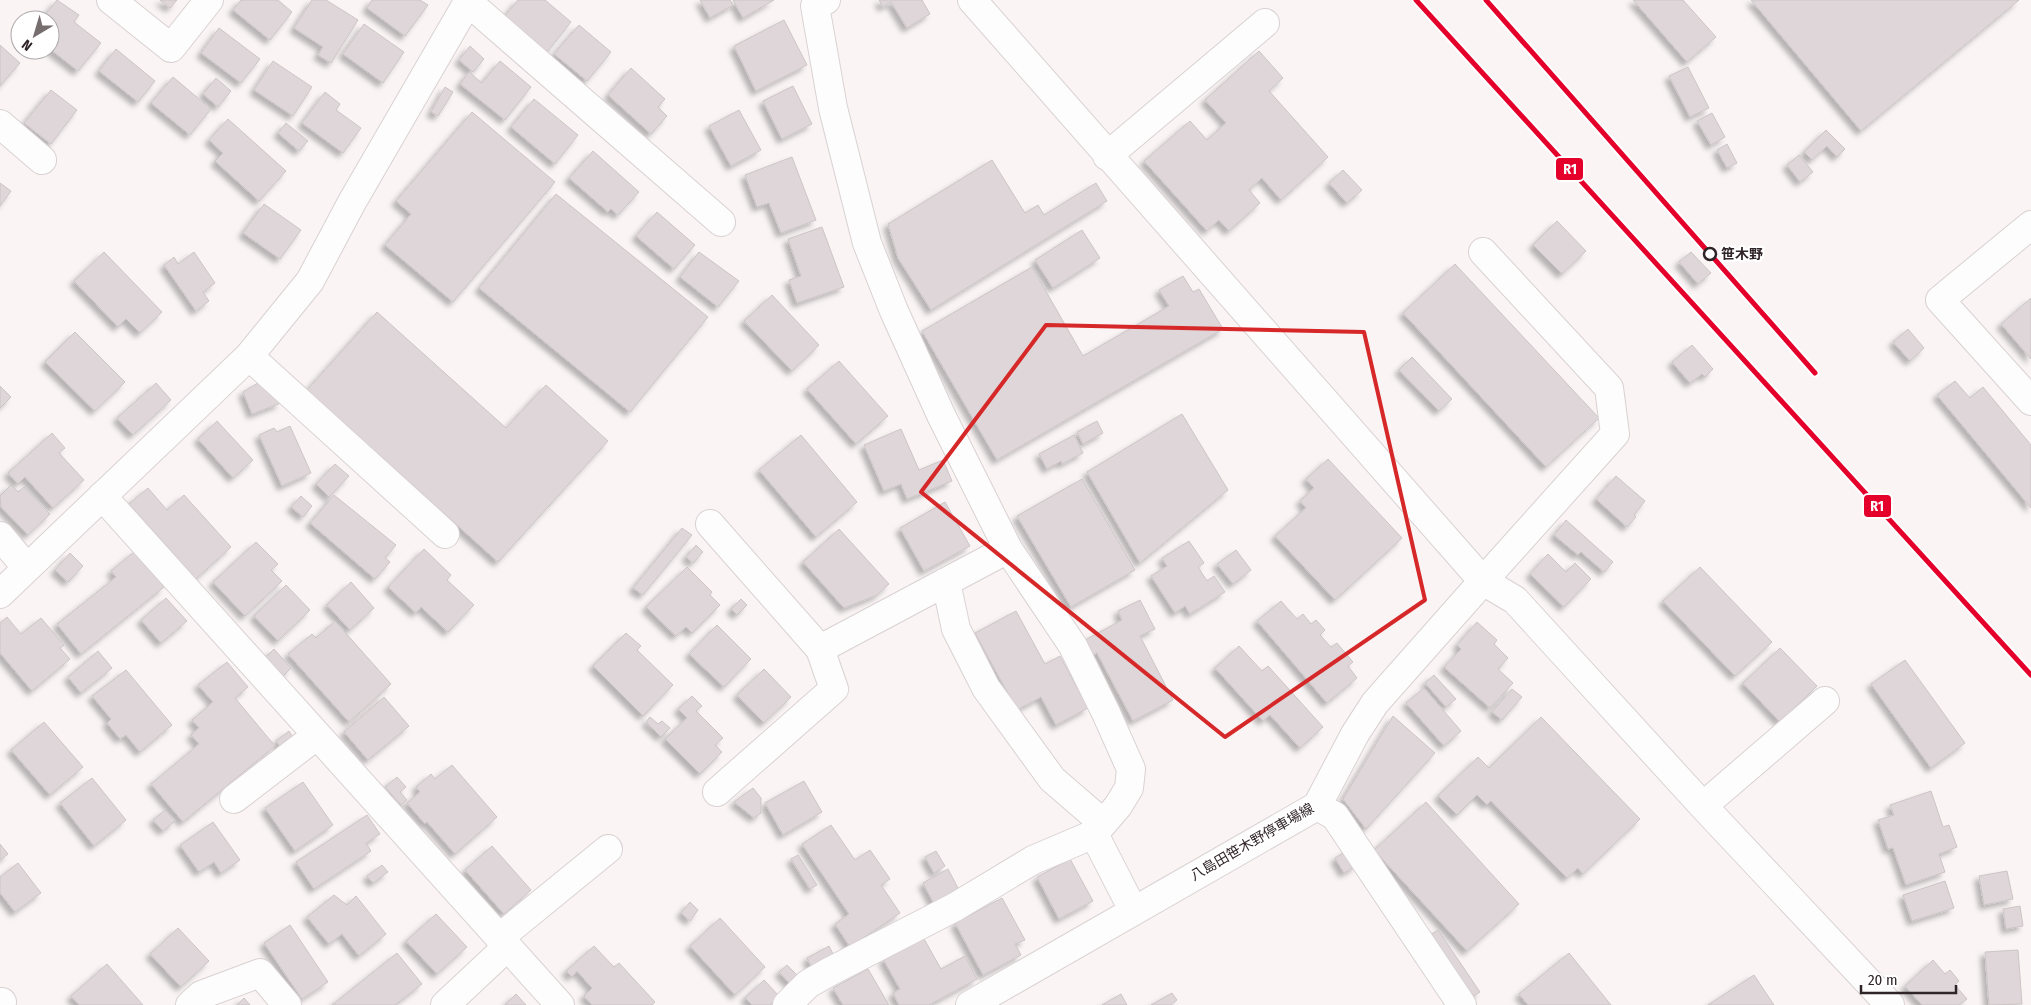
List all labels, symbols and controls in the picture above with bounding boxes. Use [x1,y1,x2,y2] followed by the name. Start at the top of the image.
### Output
[10,10,60,60] north arrow
[19,36,36,54] text: N
[1555,157,1584,181] line badge: R1
[1563,161,1577,178] text: R1
[1721,246,1763,263] place label: 笹木野
[1703,247,1717,261] marker: 笹木野
[1863,494,1892,518] line badge: R1
[1870,498,1884,515] text: R1
[1187,800,1317,884] street label: 八島田笹木野停車場線
[1861,962,1956,994] scale bar
[1868,971,1898,989] text: 20 m

